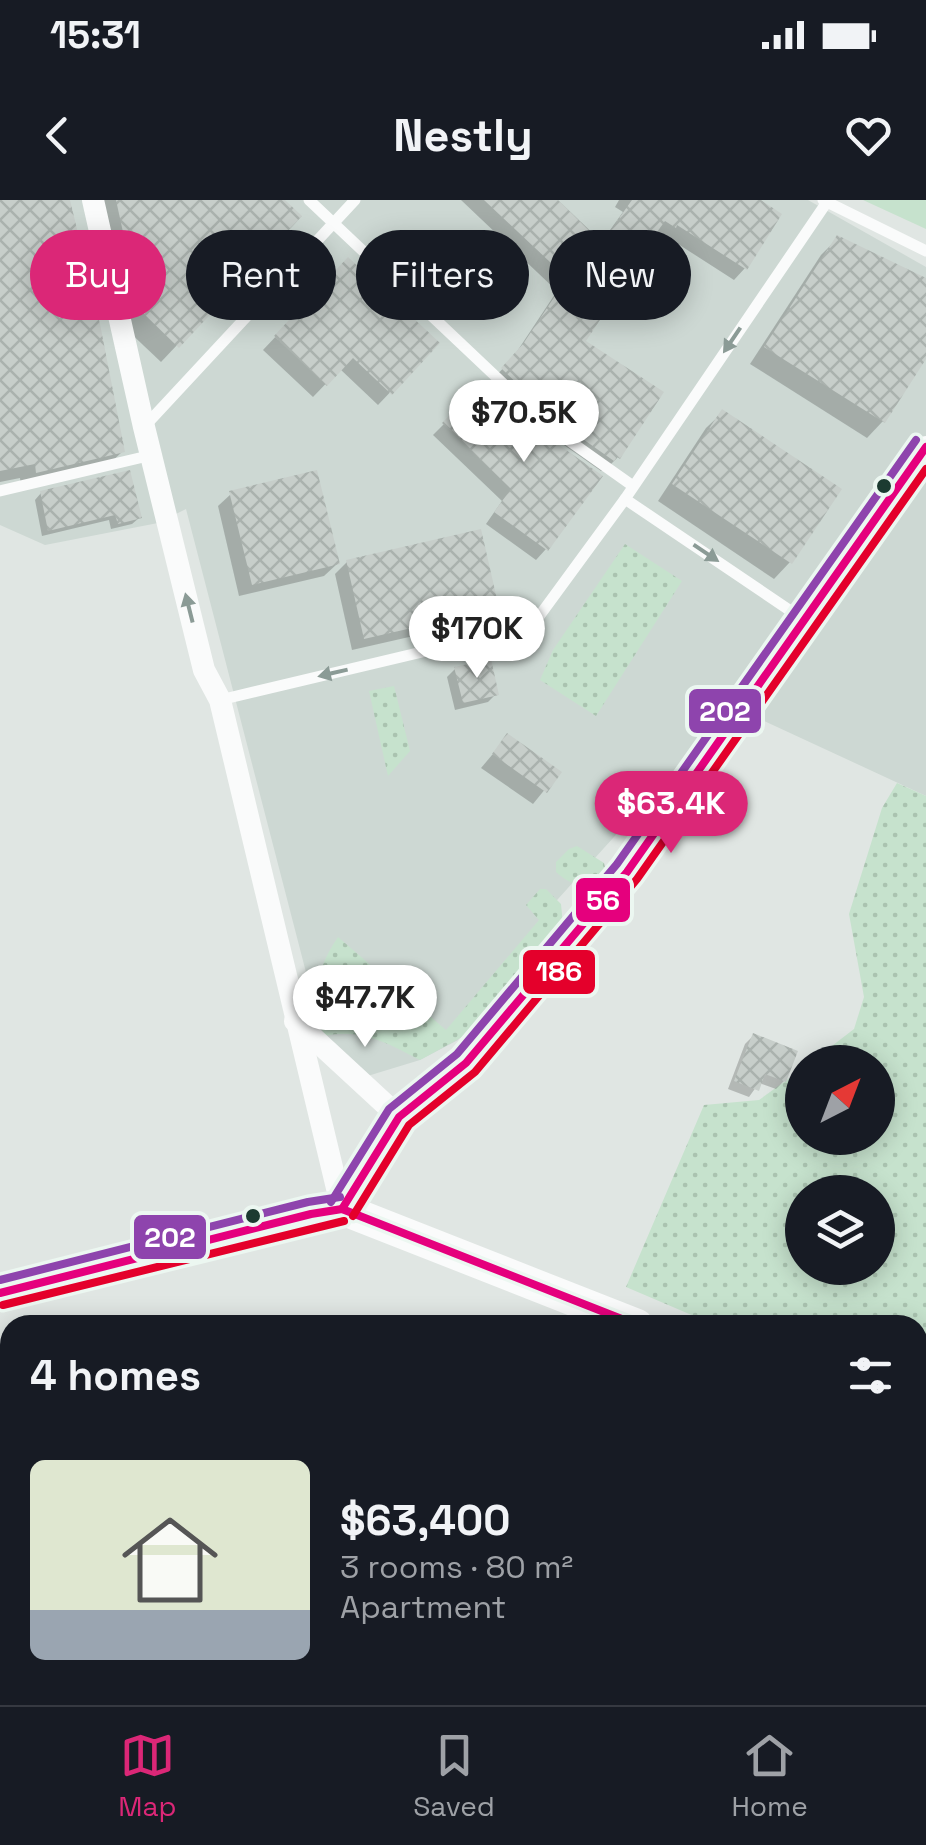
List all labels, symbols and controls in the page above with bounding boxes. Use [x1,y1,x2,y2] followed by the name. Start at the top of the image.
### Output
[50,11,141,59] text: 15:31
[393,107,533,164] text: Nestly
[30,108,85,163] icon: back
[841,108,896,163] icon: heart
[30,230,166,320] chip: Buy
[186,230,336,320] chip: Rent
[356,230,529,320] chip: Filters
[549,230,691,320] chip: New
[724,327,742,354] one-way arrow
[443,380,605,465] pin: $70.5K
[471,392,577,432] text: $70.5K
[874,476,894,496] unlabelled marker
[692,544,719,562] one-way arrow
[181,593,196,624] one-way arrow
[407,596,547,681] pin: $170K
[431,608,523,648] text: $170K
[317,666,348,682] one-way arrow
[687,687,763,735] line badge: 202
[699,693,751,729] text: 202
[590,771,752,856] pin: $63.4K
[617,783,725,823] text: $63.4K
[574,876,632,924] line badge: 56
[586,882,620,918] text: 56
[521,948,597,996] line badge: 186
[536,953,582,989] text: 186
[284,965,446,1050] pin: $47.7K
[315,977,415,1017] text: $47.7K
[785,1045,895,1155] north arrow
[785,1045,895,1285] map controls
[785,1175,895,1285] button: layers
[243,1206,263,1226] unlabelled marker
[132,1213,208,1261] line badge: 202
[144,1219,196,1255] text: 202
[843,1348,898,1403] icon: filters
[30,1349,201,1402] text: 4 homes
[340,1494,510,1547] text: $63,400
[110,1500,230,1620] icon: home
[340,1547,573,1587] text: 3 rooms · 80 m²
[340,1587,506,1627] text: Apartment
[118,1728,177,1824] tab: Map
[413,1728,495,1824] tab: Saved
[731,1728,808,1824] tab: Home

